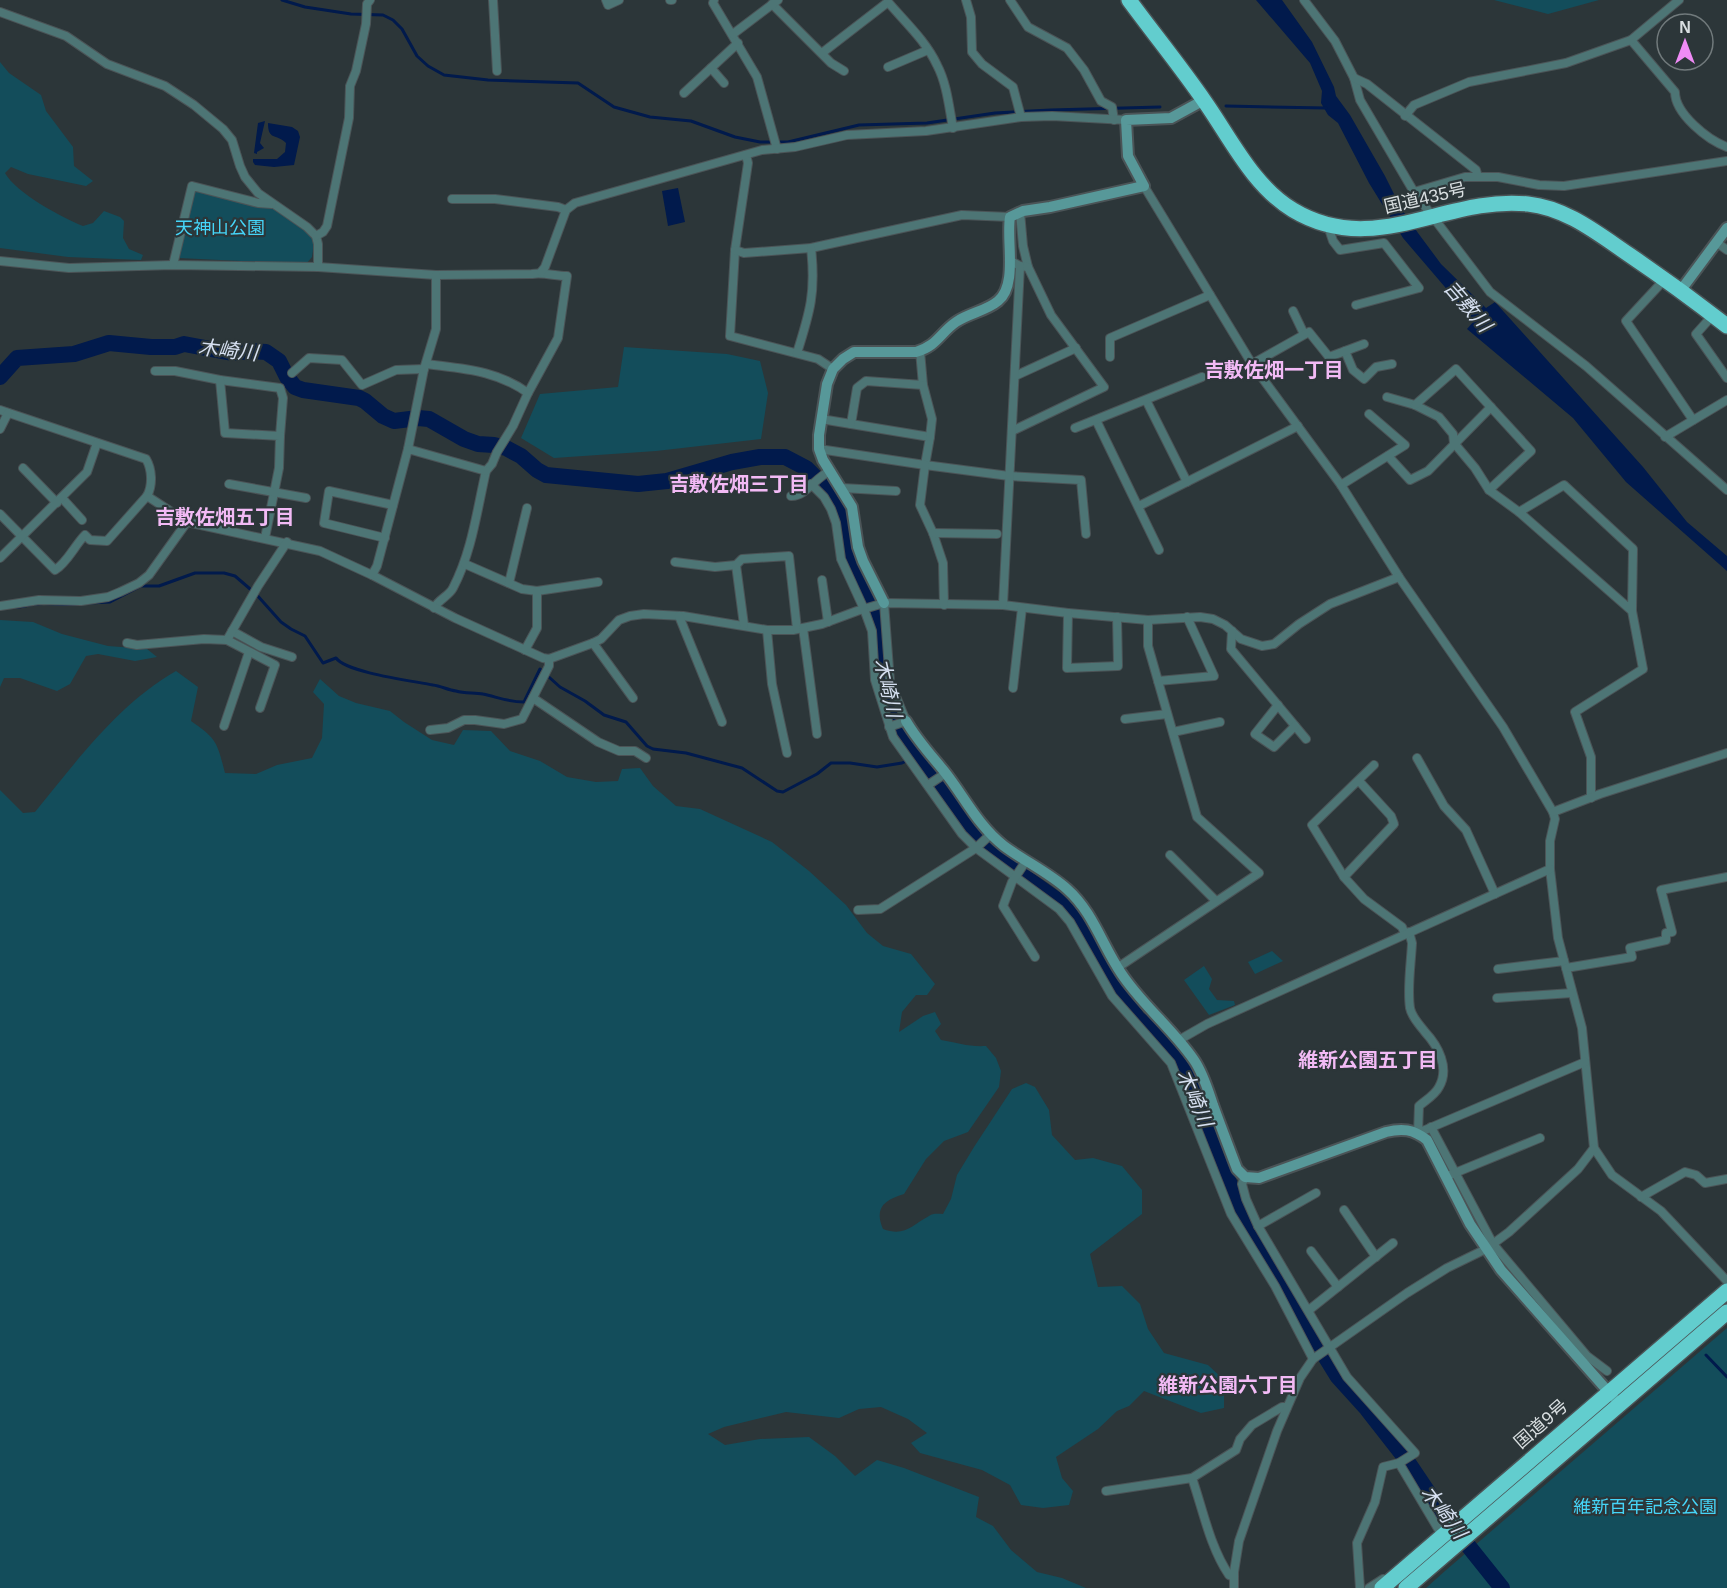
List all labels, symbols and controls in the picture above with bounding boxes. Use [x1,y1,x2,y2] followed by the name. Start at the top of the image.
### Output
[1655,12,1715,72] north arrow
[1679,19,1691,36] text: N
[1382,179,1468,217] street label: 国道435号
[175,218,265,238] park label: 天神山公園
[1440,276,1497,337] water label: 吉敷川
[197,336,261,364] water label: 木崎川
[1204,359,1344,381] district label: 吉敷佐畑一丁目
[669,473,809,495] district label: 吉敷佐畑三丁目
[155,506,295,528] district label: 吉敷佐畑五丁目
[871,656,906,722] water label: 木崎川
[1298,1049,1438,1071] district label: 維新公園五丁目
[1173,1066,1218,1132] water label: 木崎川
[1158,1374,1298,1396] district label: 維新公園六丁目
[1510,1395,1572,1453] street label: 国道9号
[1417,1481,1472,1544] water label: 木崎川
[1573,1497,1717,1517] park label: 維新百年記念公園

